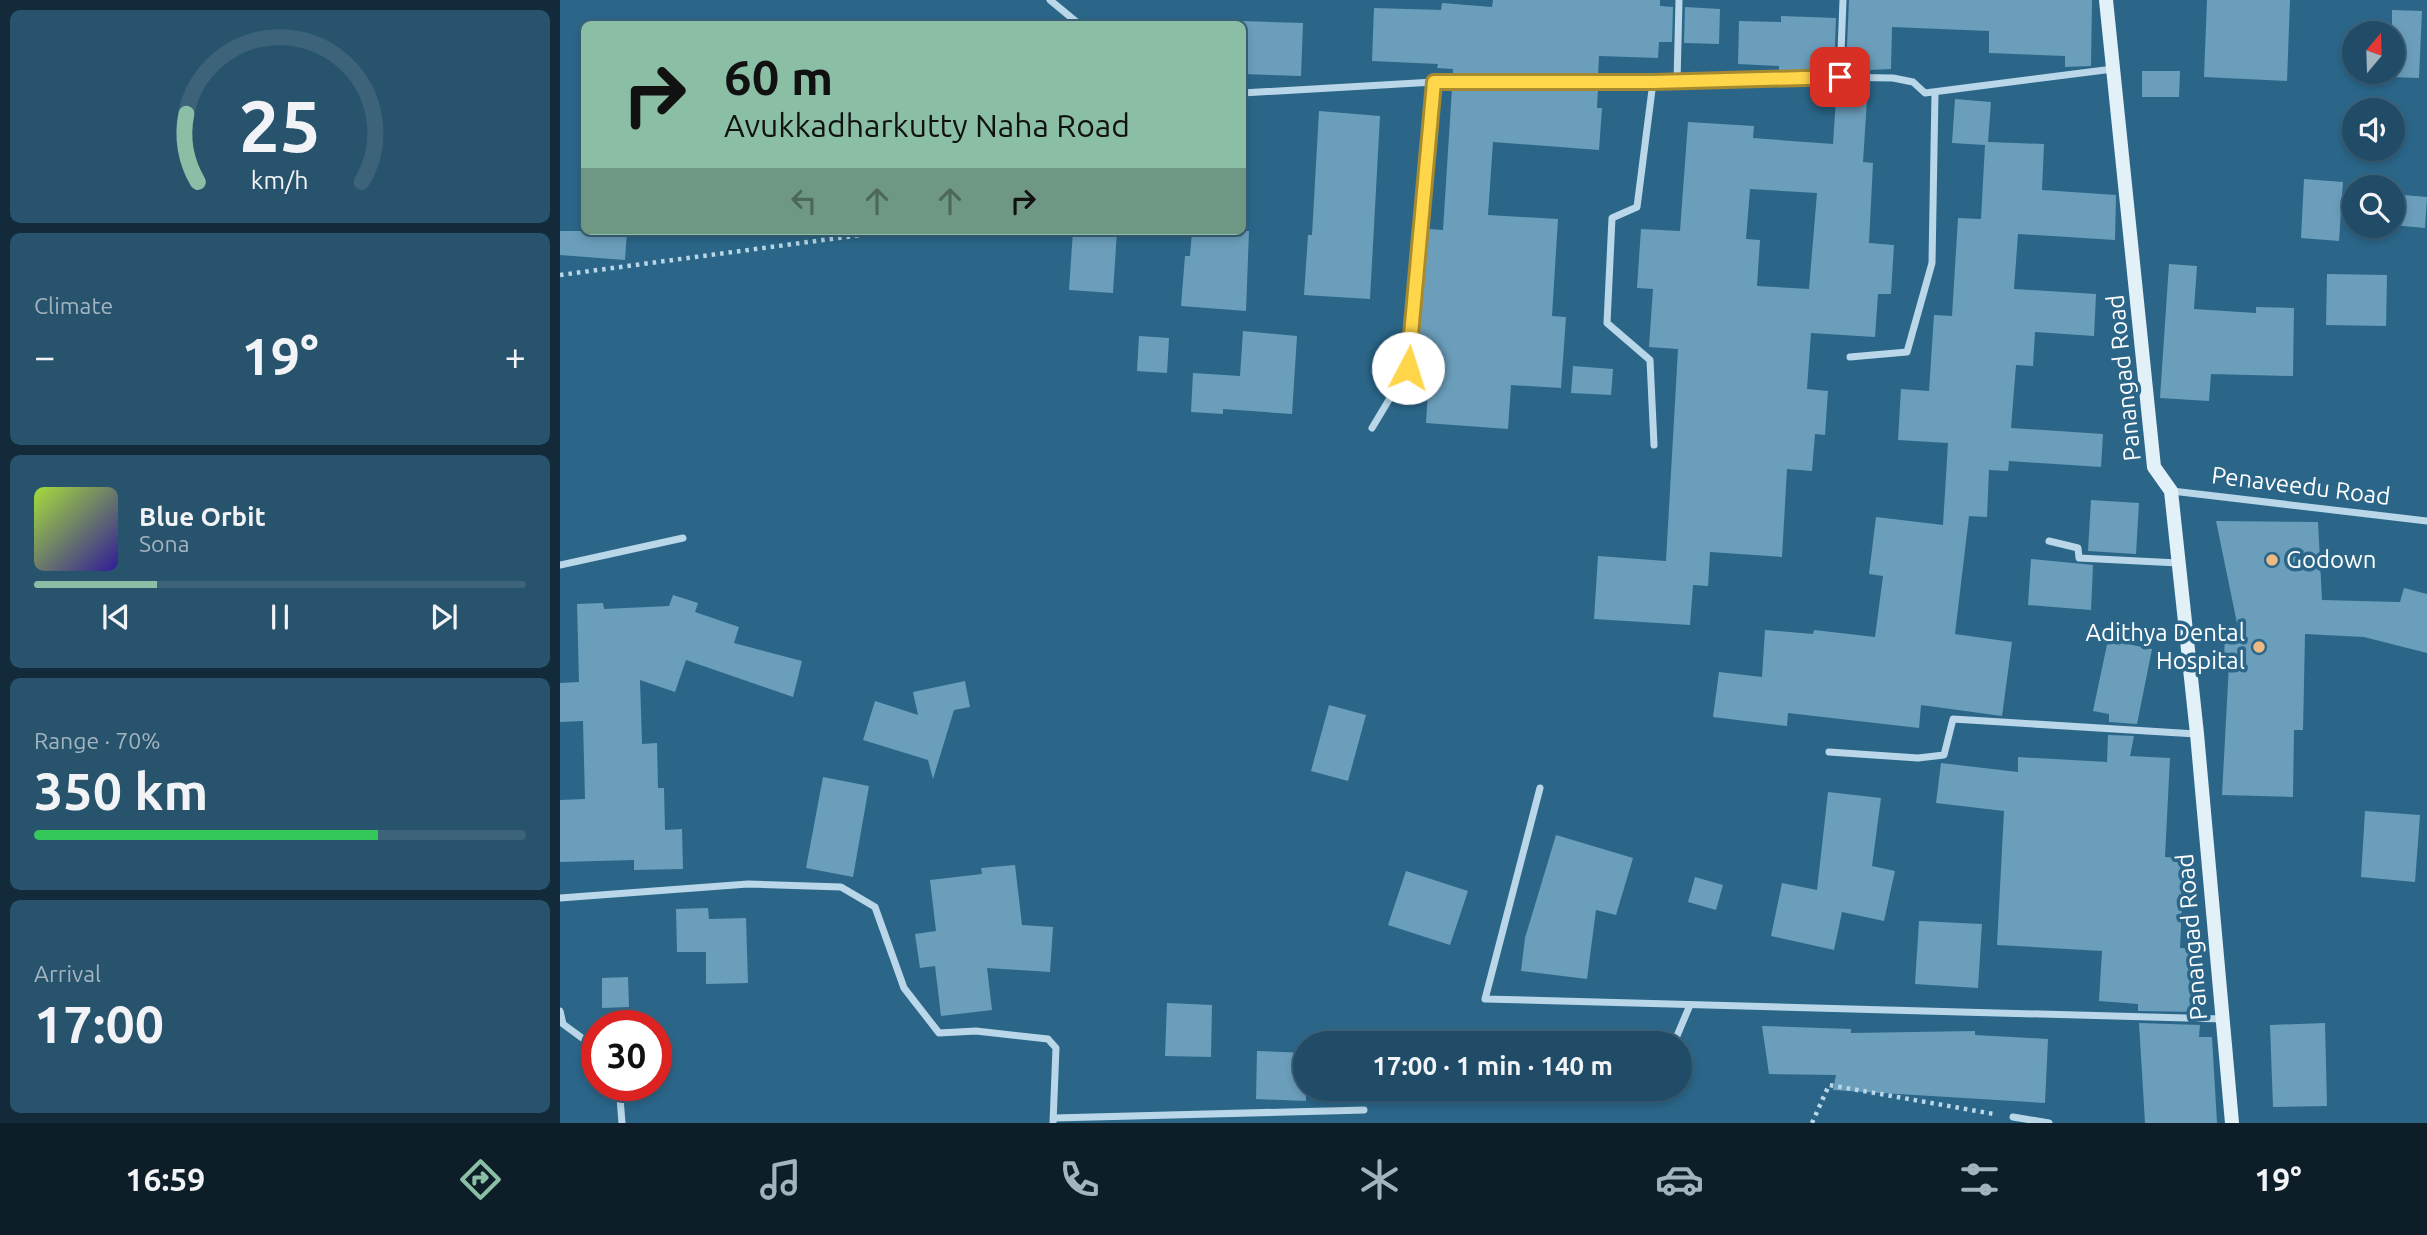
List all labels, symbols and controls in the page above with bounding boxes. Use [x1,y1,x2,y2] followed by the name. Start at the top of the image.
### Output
[2342,21,2404,84] north arrow
[2342,21,2405,238] map controls
[1810,47,1870,107] pin
[609,49,700,140] icon: right
[724,49,833,104] text: 60 m
[1821,58,1859,96] icon: arrive
[239,85,321,167] text: 25
[2342,98,2405,161] button: sound
[724,107,1130,143] text: Avukkadharkutty Naha Road
[251,166,309,194] text: km/h
[2342,175,2405,238] button: search
[785,182,823,220] icon: left
[858,182,896,220] icon: ahead
[931,182,969,220] icon: ahead
[1004,182,1042,220] icon: right
[34,293,113,318] text: Climate
[2101,293,2146,463] street label: Panangad Road
[241,327,319,385] text: 19°
[1371,331,1445,405] position arrow
[34,335,55,377] text: −
[505,335,526,377] text: +
[2210,461,2392,510] street label: Penaveedu Road
[139,502,266,531] text: Blue Orbit
[139,531,189,556] text: Sona
[2286,546,2376,573] place label: Godown
[2264,552,2280,568] marker: Godown
[97,598,135,636] icon: previous
[261,598,299,636] icon: pause
[425,598,463,636] icon: next
[2085,619,2245,674] place label: Adithya Dental Hospital
[2251,639,2267,655] marker: Adithya Dental Hospital
[34,728,161,753] text: Range · 70%
[34,762,208,820] text: 350 km
[2171,853,2212,1022] street label: Panangad Road
[34,961,101,986] text: Arrival
[34,995,164,1053] text: 17:00
[581,1010,672,1101] speed limit sign: 30
[1372,1051,1613,1080] text: 17:00 · 1 min · 140 m
[456,1155,505,1204] icon: directions
[756,1155,805,1204] icon: music
[1055,1155,1104,1204] icon: phone
[1355,1155,1404,1204] icon: climate
[1655,1155,1704,1204] icon: car
[1955,1155,2004,1204] icon: filters
[125,1161,205,1197] text: 16:59
[2254,1161,2302,1197] text: 19°

